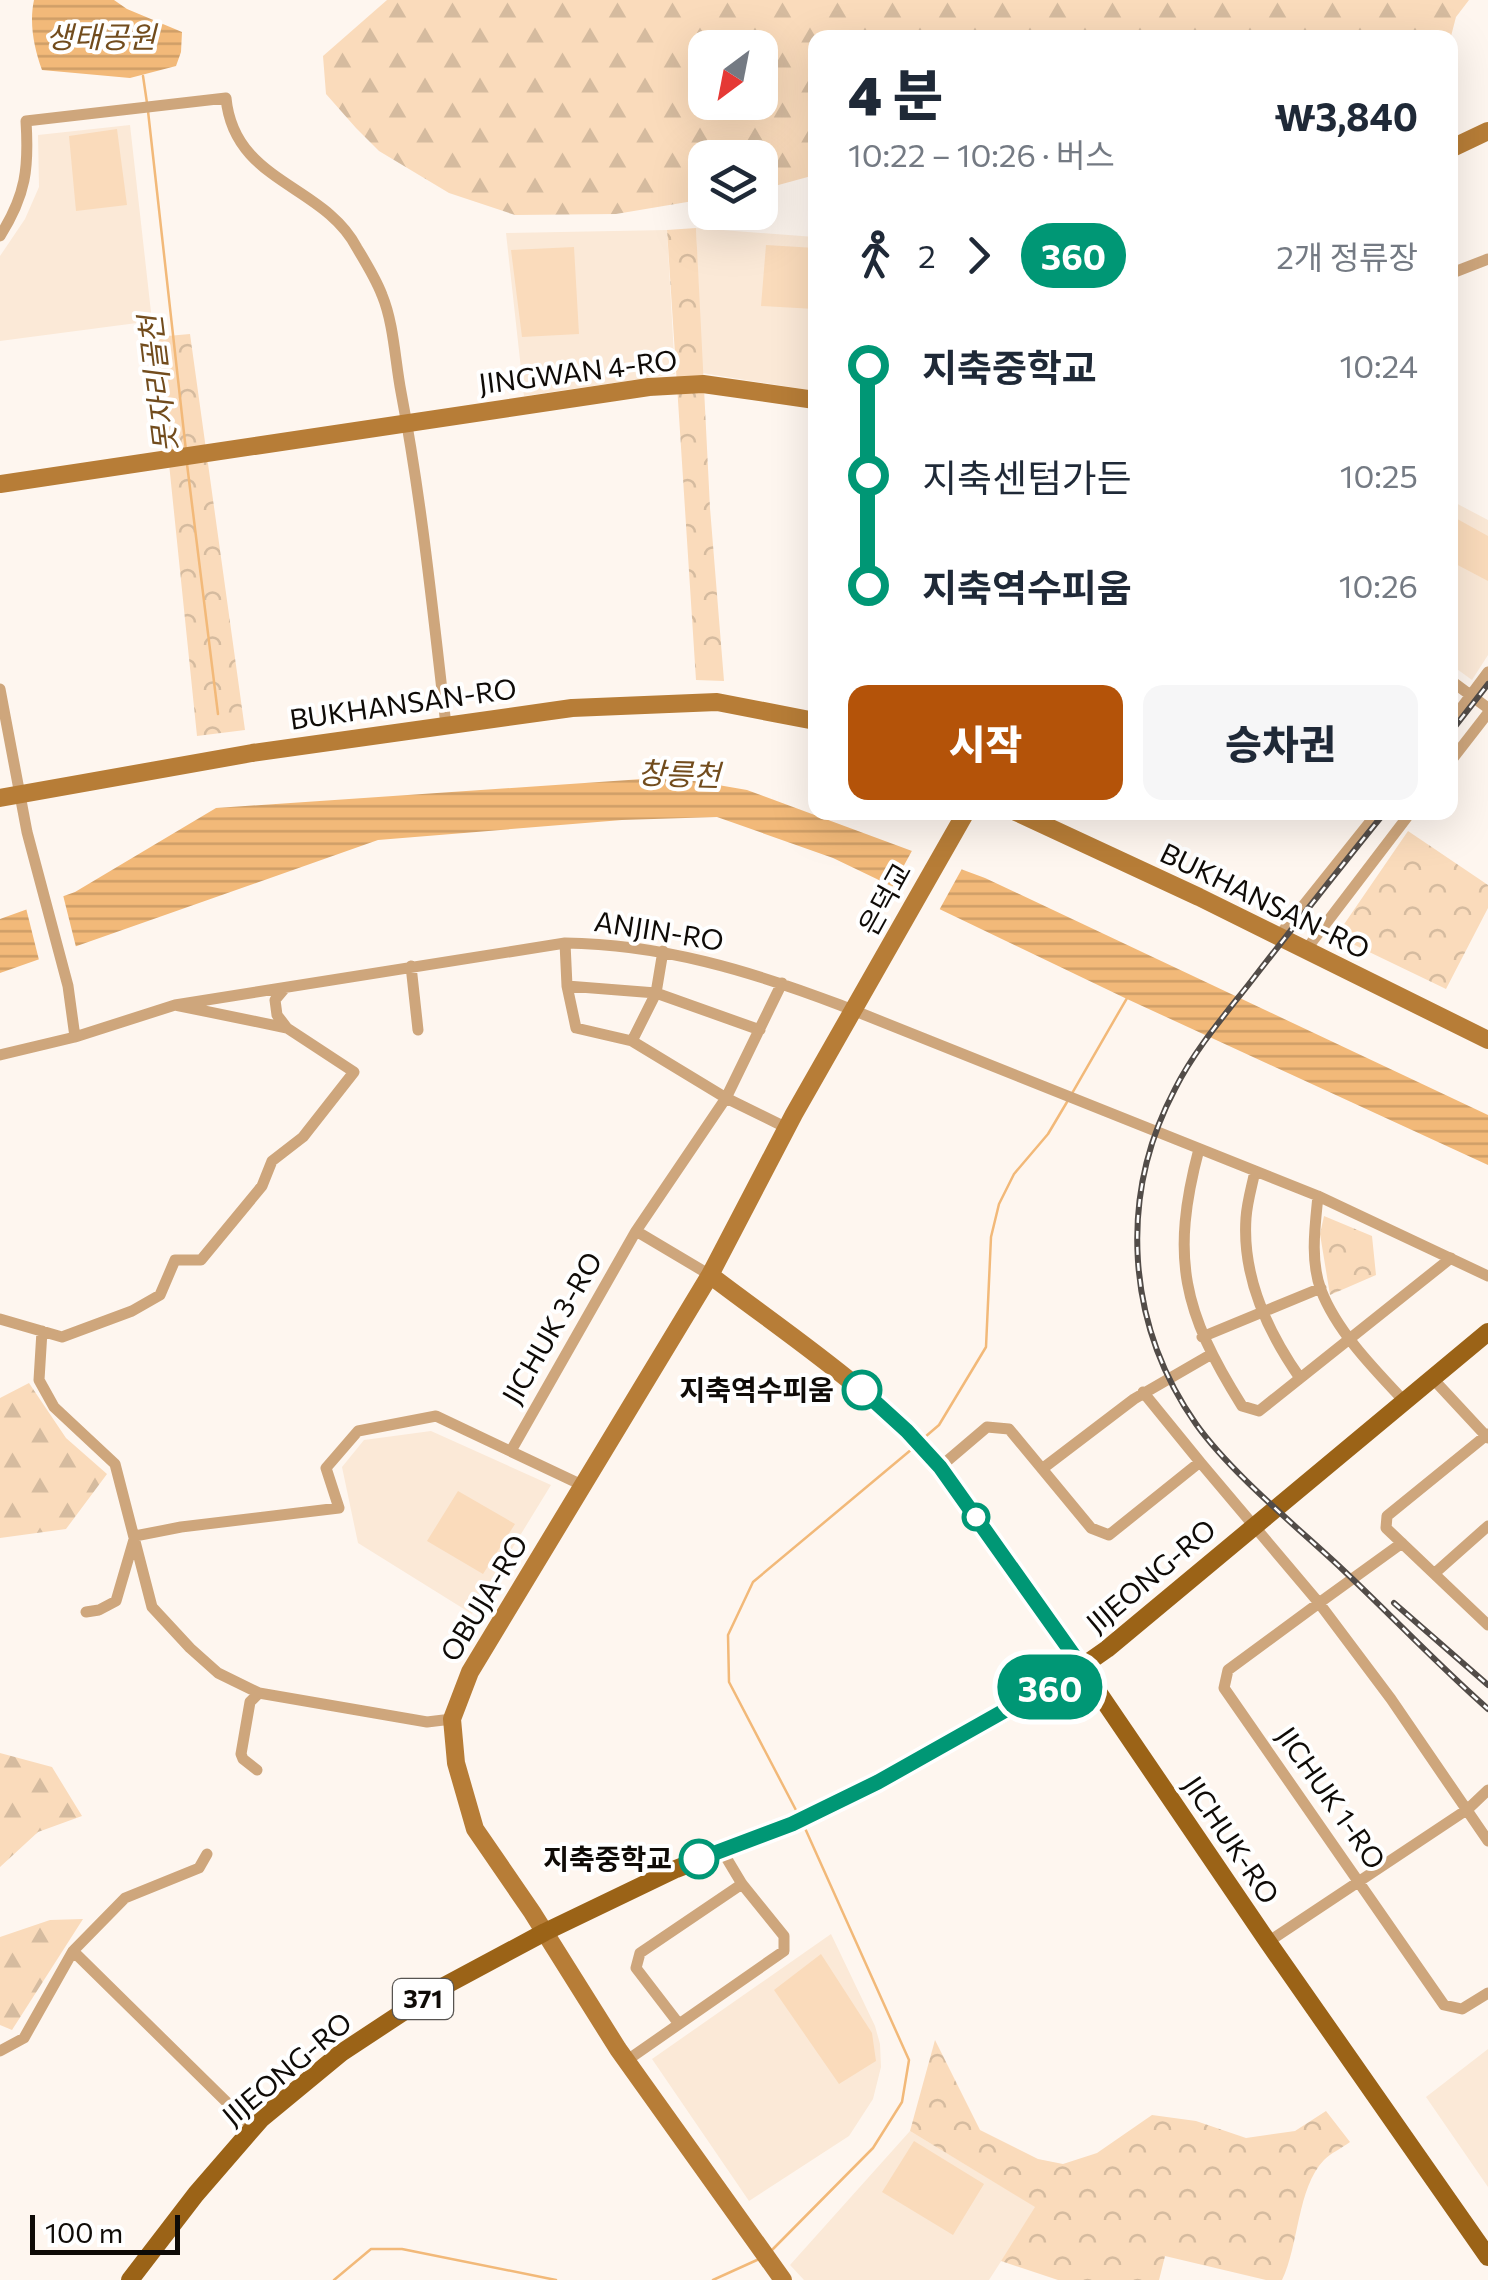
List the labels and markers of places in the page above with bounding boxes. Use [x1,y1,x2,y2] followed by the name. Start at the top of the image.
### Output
[843,1371,881,1409] marker: 지축역수피움
[679,1372,834,1406] place label: 지축역수피움
[963,1504,989,1530] unlabelled marker
[680,1840,718,1878] marker: 지축중학교
[543,1841,672,1875] place label: 지축중학교

